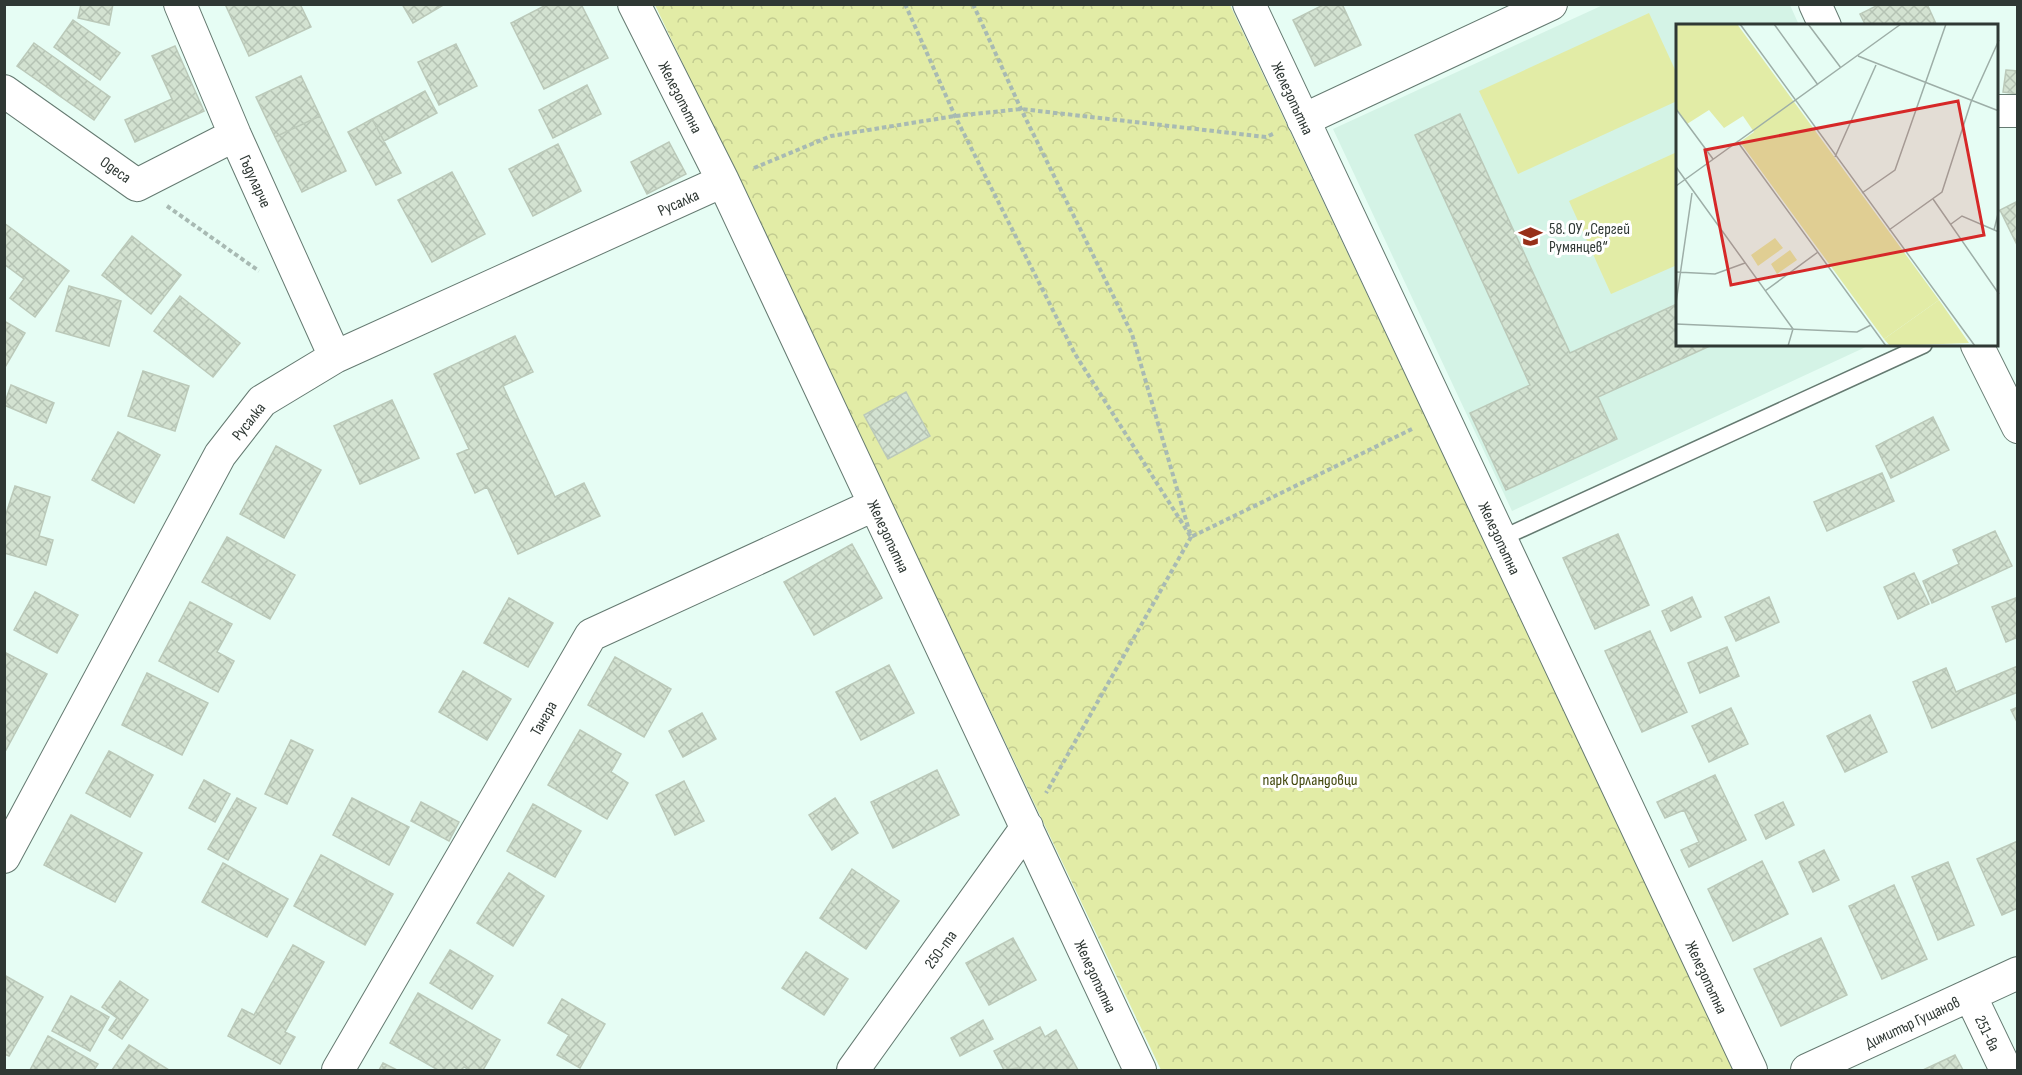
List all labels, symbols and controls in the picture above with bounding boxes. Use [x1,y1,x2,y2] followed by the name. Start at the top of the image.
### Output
[1676,24,1998,346] inset map
[654,59,706,137] street label: Железопътна
[1267,59,1317,138] street label: Железопътна
[235,152,275,211] street label: Гъдуларче
[96,153,134,188] street label: Одеса
[655,186,702,221] street label: Русалка
[1549,220,1630,257] place label: 58. ОУ „Сергей Румянцев“
[1518,224,1544,250] school or university icon: 58. ОУ „Сергей Румянцев“
[228,399,270,445] street label: Русалка
[863,497,913,576] street label: Железопътна
[1474,499,1524,578] street label: Железопътна
[527,698,562,740] street label: Тангра
[1263,771,1357,790] park label: парк Орландовци
[921,927,961,973] street label: 250-та
[1070,937,1120,1016] street label: Железопътна
[1681,938,1731,1017] street label: Железопътна
[1862,993,1963,1054] street label: Димитър Гущанов
[1970,1013,2003,1055] street label: 251-ва

